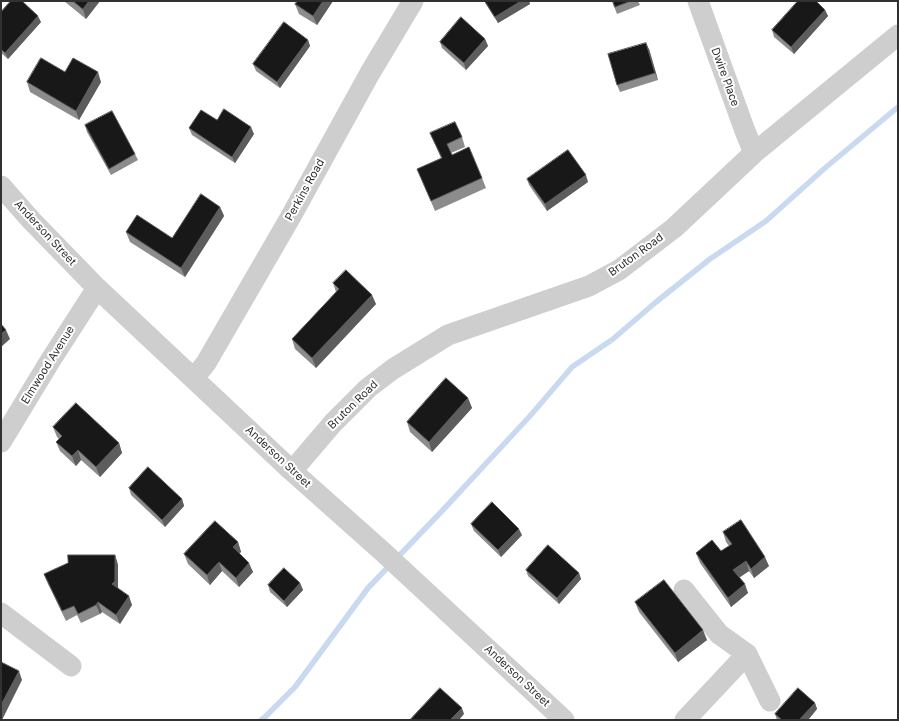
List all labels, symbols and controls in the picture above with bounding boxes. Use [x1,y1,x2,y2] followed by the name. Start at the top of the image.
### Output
[708,46,742,108] street label: Dwire Place
[283,157,327,223] street label: Perkins Road
[11,198,79,268] street label: Anderson Street
[606,231,666,279] street label: Bruton Road
[19,324,77,406] street label: Elmwood Avenue
[325,378,381,432] street label: Bruton Road
[243,423,313,491] street label: Anderson Street
[482,642,552,710] street label: Anderson Street

